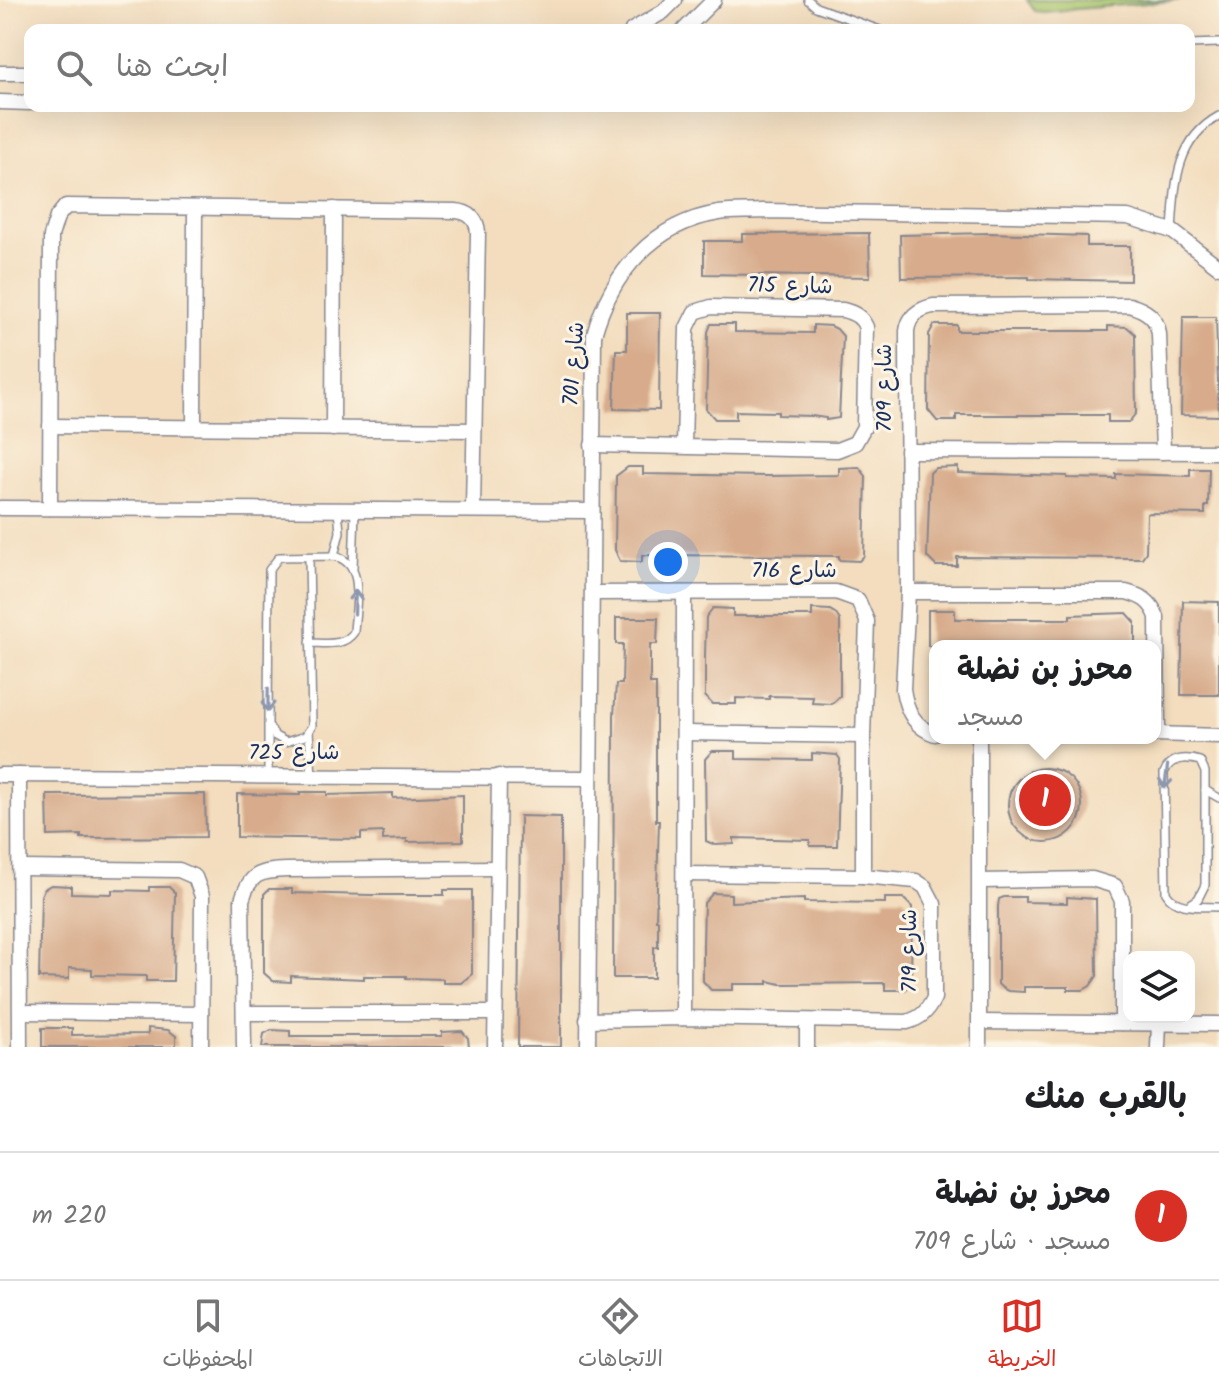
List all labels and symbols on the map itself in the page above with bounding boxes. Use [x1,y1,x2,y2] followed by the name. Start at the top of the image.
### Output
[747,269,833,305] street label: شارع 715
[555,321,595,407] street label: شارع 701
[868,344,903,432] street label: شارع 709
[648,542,688,582] your location
[751,554,837,589] street label: شارع 716
[347,589,362,616] one-way arrow
[260,686,276,713] one-way arrow
[248,736,340,771] street label: شارع 725
[1159,764,1174,790] one-way arrow
[1019,770,1071,830] pin: 1
[893,909,928,993] street label: شارع 719

